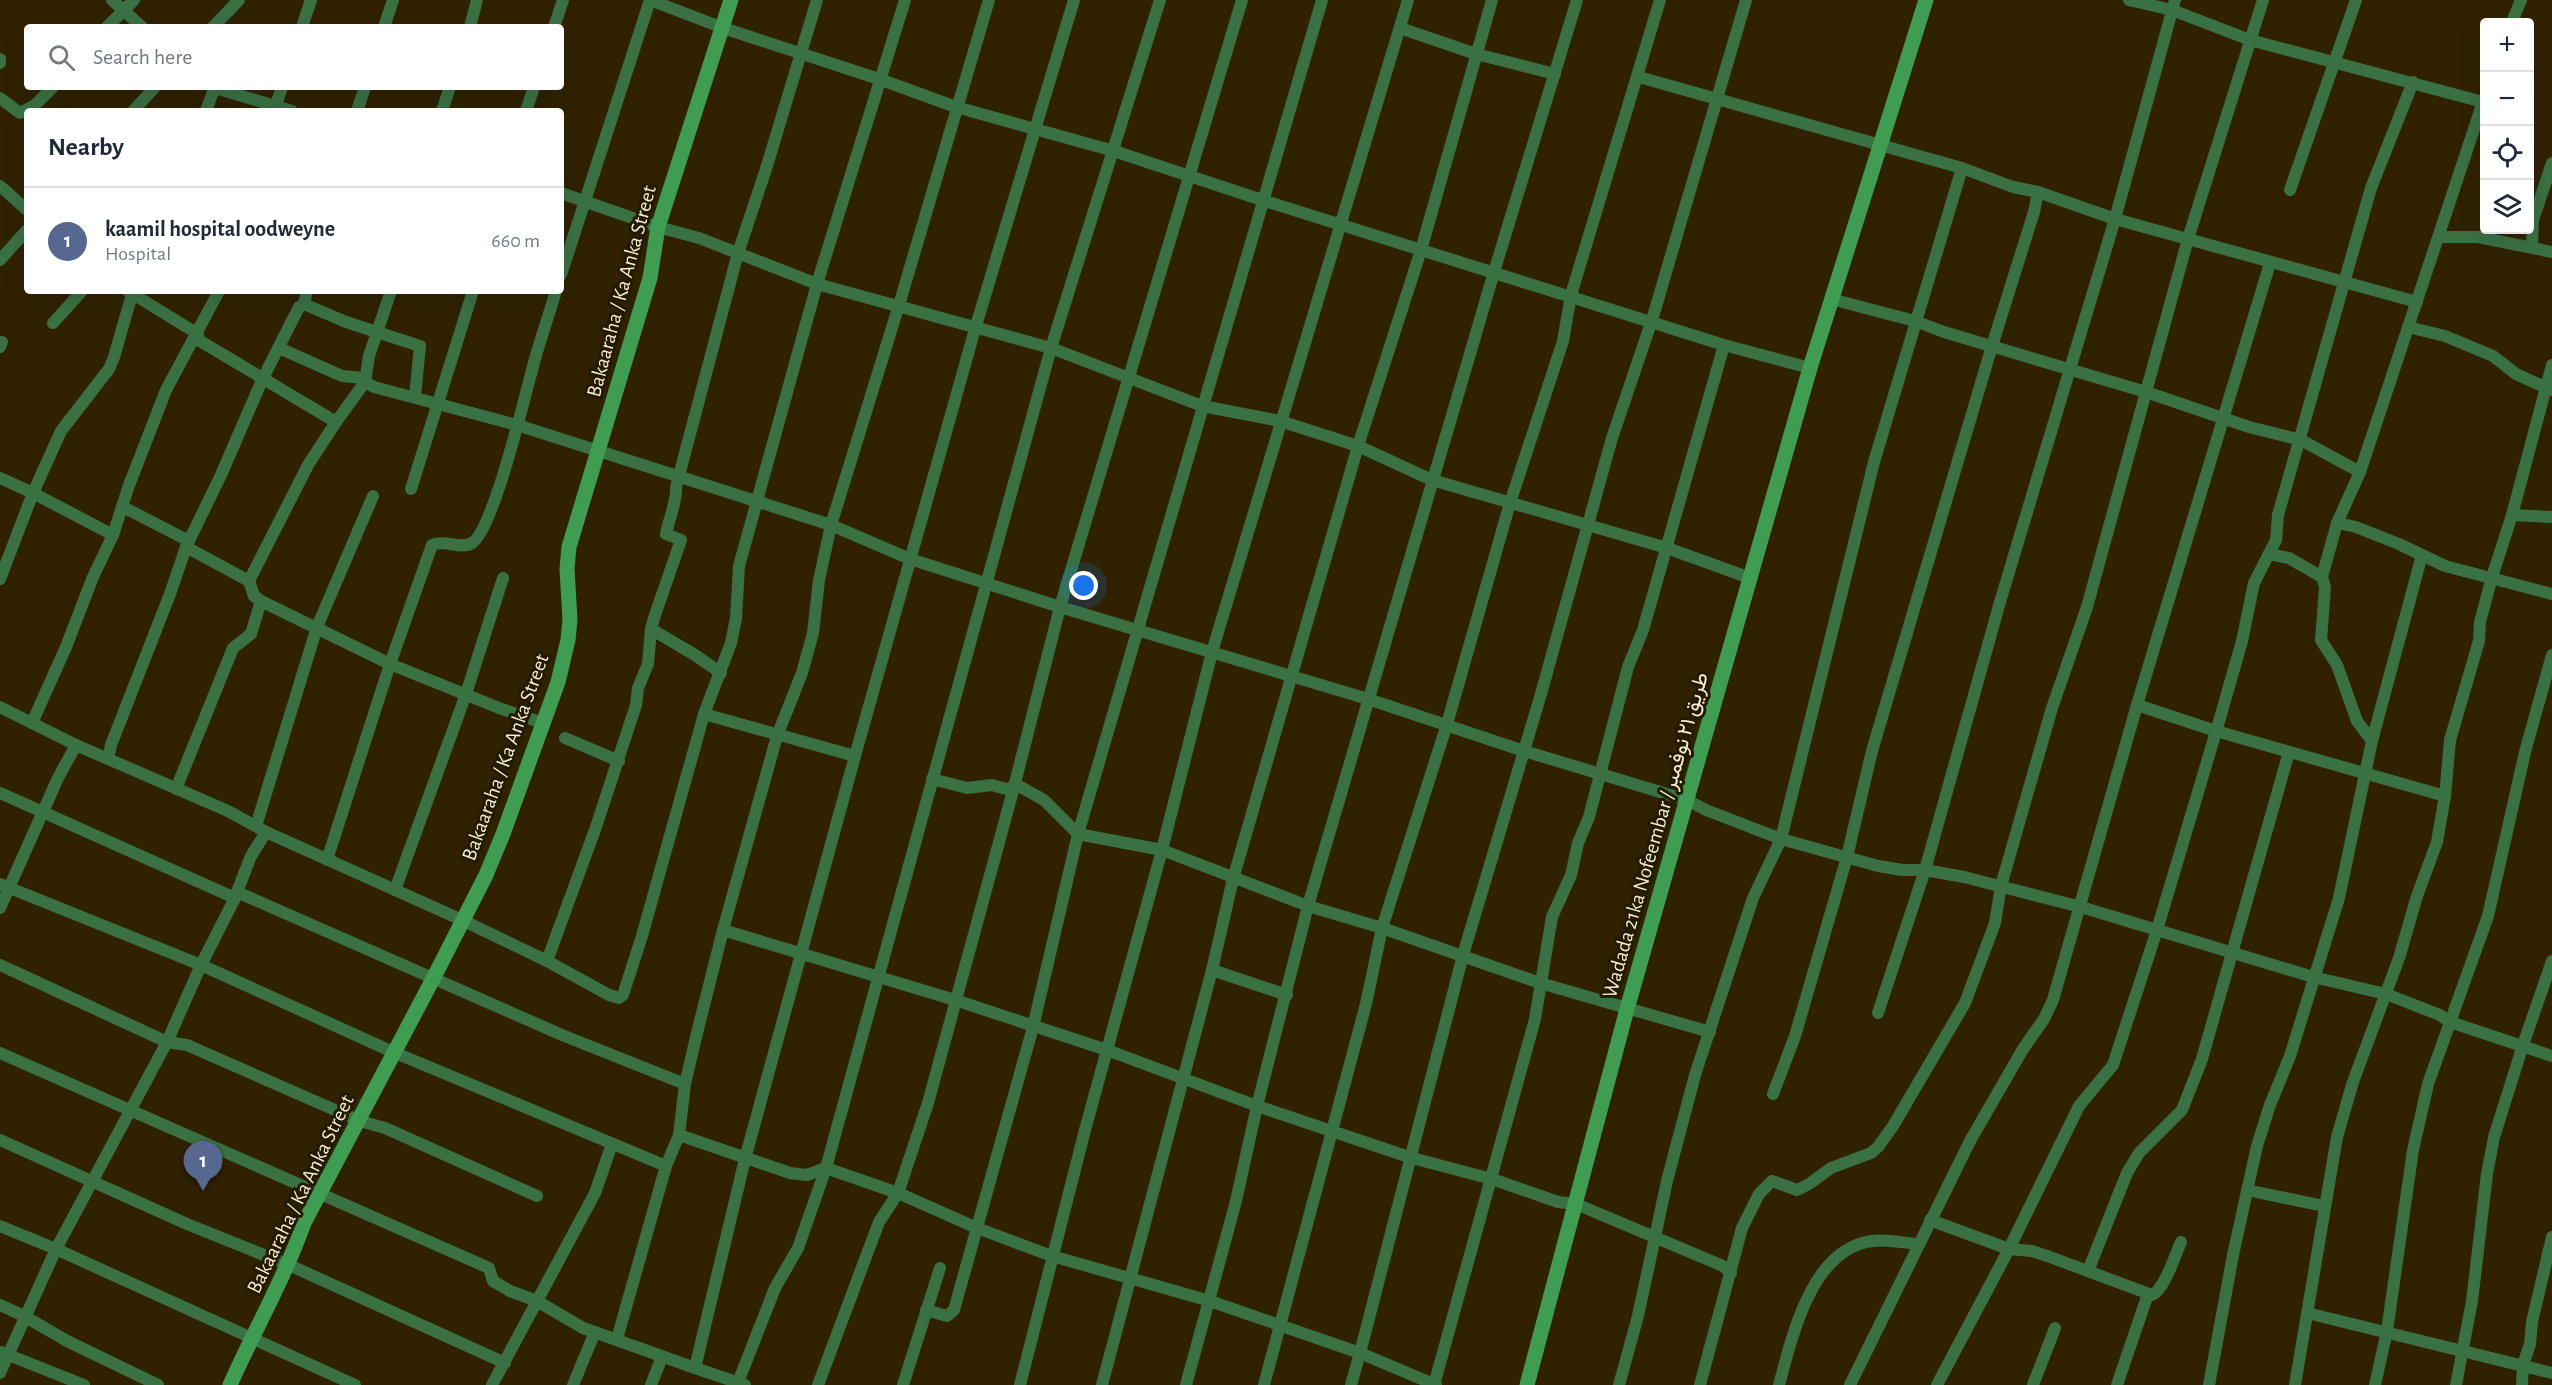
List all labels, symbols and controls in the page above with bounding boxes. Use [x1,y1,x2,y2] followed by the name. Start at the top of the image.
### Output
[2480,18,2534,234] map controls
[2480,18,2534,72] button: +
[24,24,564,90] search box
[45,41,78,74] icon: search
[93,46,192,68] text: Search here
[2480,72,2534,126] button: −
[2480,126,2534,180] button: locate
[48,134,124,160] text: Nearby
[2480,180,2534,234] button: layers
[583,183,660,399] street label: Bakaaraha / Ka Anka Street
[105,218,335,240] text: kaamil hospital oodweyne
[64,231,71,251] text: 1
[491,231,540,251] text: 660 m
[105,244,171,264] text: Hospital
[1069,571,1098,600] your location
[458,651,553,863] street label: Bakaaraha / Ka Anka Street
[1599,670,1714,1001] street label: Wadada 21ka Nofeembar / طريق ٢١ نوفمبر
[243,1091,358,1297] street label: Bakaaraha / Ka Anka Street
[184,1142,222,1191] pin: 1

